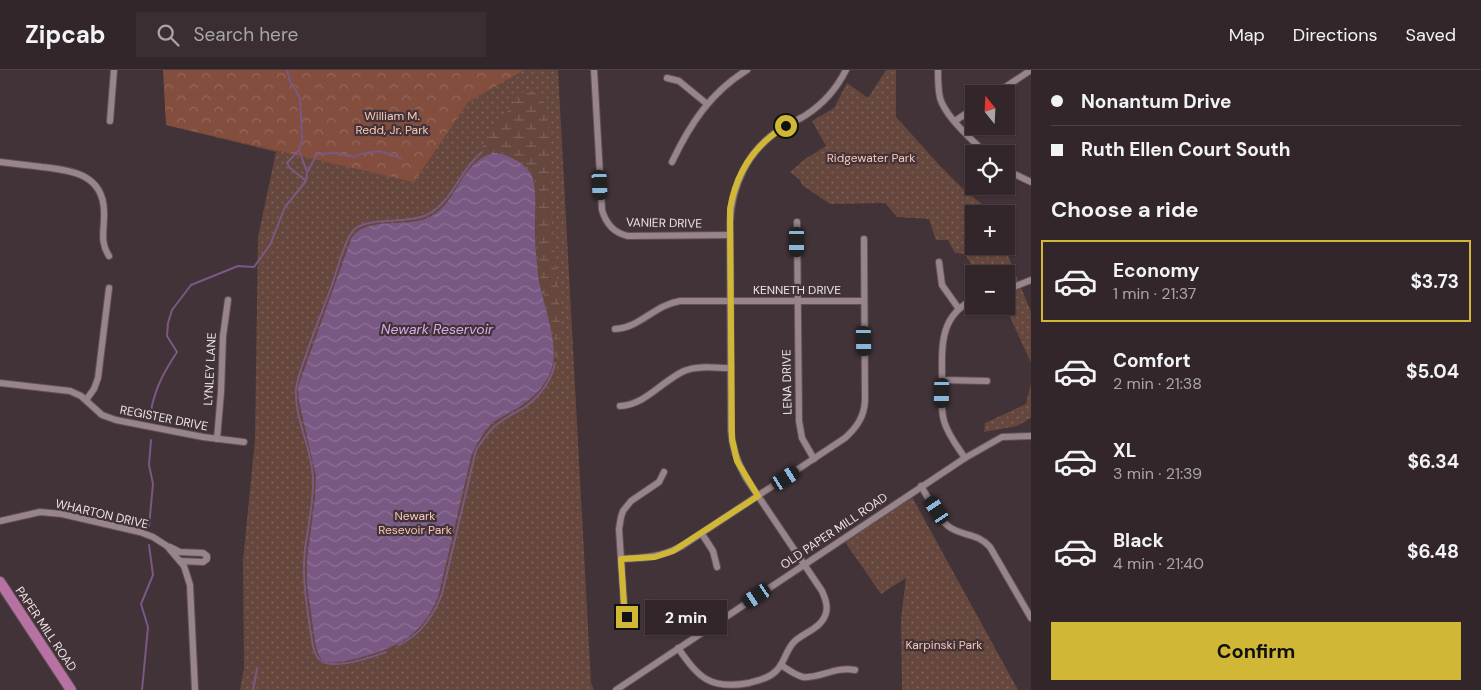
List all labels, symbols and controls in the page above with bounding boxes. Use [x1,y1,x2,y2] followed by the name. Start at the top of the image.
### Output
[136,12,486,57] search box
[25,19,106,50] text: Zipcab
[154,21,182,49] icon: search
[194,22,298,47] text: Search here
[1229,23,1265,47] text: Map
[1293,23,1378,47] text: Directions
[1406,23,1456,47] text: Saved
[965,85,1015,135] north arrow
[965,85,1015,315] map controls
[1081,89,1231,114] text: Nonantum Drive
[355,108,429,138] park label: William M. Redd, Jr. Park
[775,115,797,137] route start
[1081,137,1291,162] text: Ruth Ellen Court South
[965,145,1015,195] button: locate
[827,150,915,166] park label: Ridgewater Park
[591,170,608,200] car
[1051,195,1199,224] text: Choose a ride
[965,205,1015,255] button: +
[626,214,702,232] street label: VANIER DRIVE
[789,227,804,257] car
[1113,258,1200,283] text: Economy
[1053,259,1098,304] icon: car
[965,265,1015,315] button: −
[1410,269,1459,294] text: $3.73
[753,282,841,298] street label: KENNETH DRIVE
[1113,283,1196,304] text: 1 min · 21:37
[381,320,494,338] water label: Newark Reservoir
[856,326,871,356] car
[200,332,220,406] street label: LYNLEY LANE
[1113,348,1191,373] text: Comfort
[778,349,796,415] street label: LENA DRIVE
[1053,349,1098,394] icon: car
[1406,359,1459,384] text: $5.04
[1113,373,1202,394] text: 2 min · 21:38
[934,378,949,408] car
[119,402,210,434] street label: REGISTER DRIVE
[1113,438,1136,463] text: XL
[1053,439,1098,484] icon: car
[1408,449,1459,474] text: $6.34
[1113,463,1202,484] text: 3 min · 21:39
[769,464,802,492] car
[777,489,891,573] street label: OLD PAPER MILL ROAD
[922,493,951,527] car
[54,496,150,533] street label: WHARTON DRIVE
[378,508,452,538] park label: Newark Resevoir Park
[1113,528,1164,553] text: Black
[1053,529,1098,574] icon: car
[1407,539,1459,564] text: $6.48
[1113,553,1204,574] text: 4 min · 21:40
[740,581,773,611] car
[12,584,80,674] street label: PAPER MILL ROAD
[644,600,727,634] callout: 2 min
[616,606,638,628] route end
[665,607,707,628] text: 2 min
[1051,622,1461,680] button: Confirm
[906,637,982,653] park label: Karpinski Park

